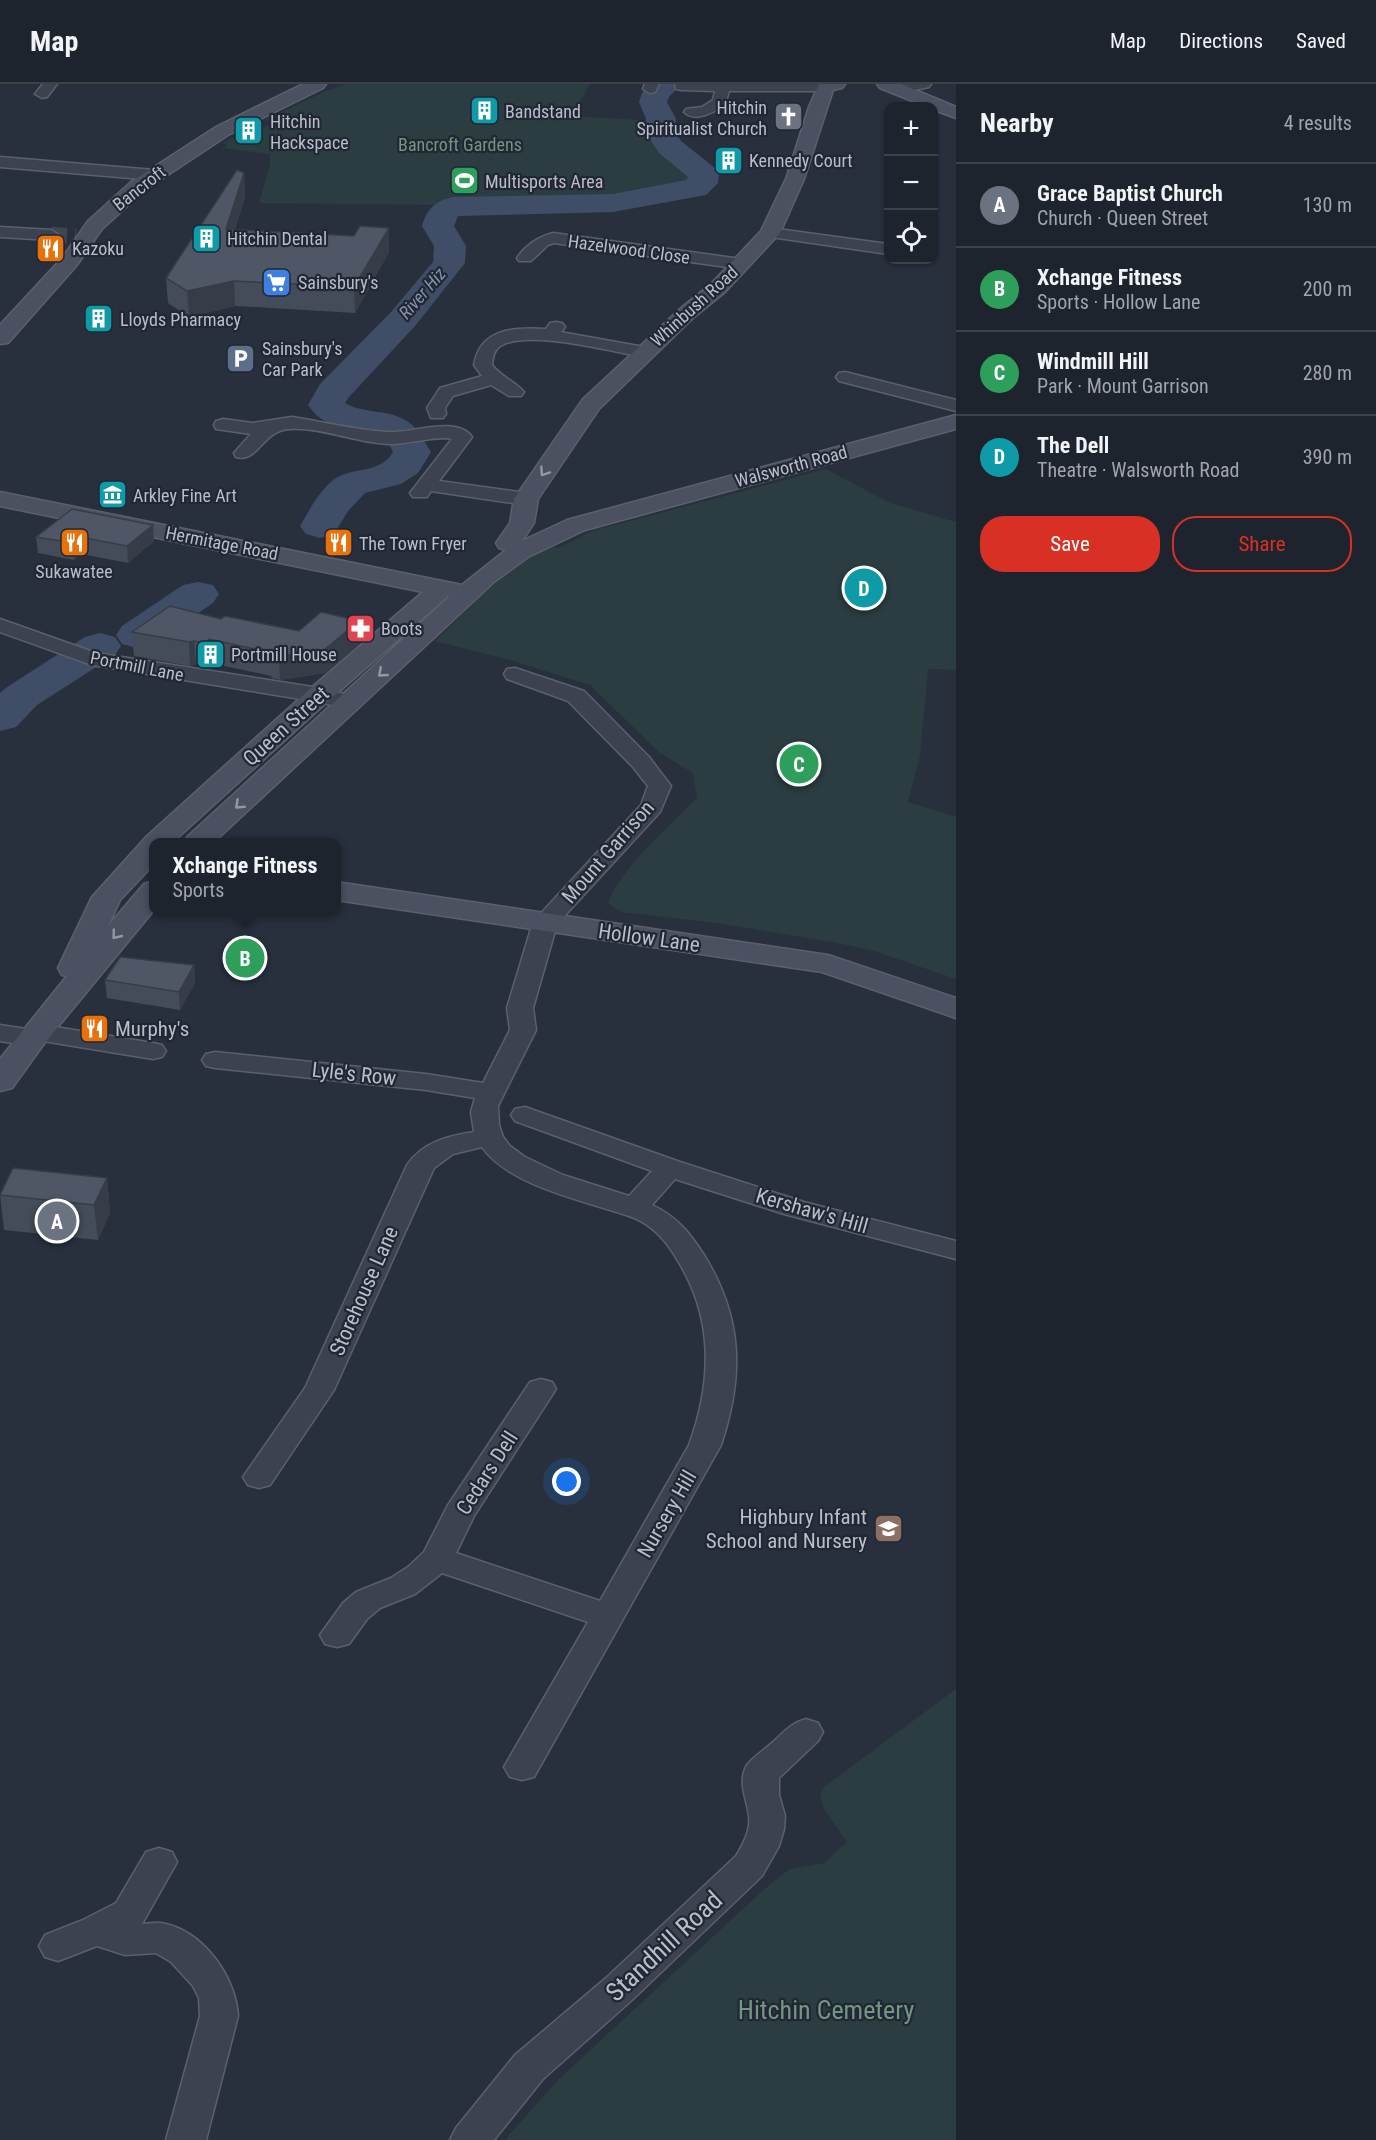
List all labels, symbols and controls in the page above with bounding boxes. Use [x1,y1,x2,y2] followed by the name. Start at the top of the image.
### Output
[30,25,78,58] text: Map
[1110,29,1146,53] text: Map
[1179,29,1263,53] text: Directions
[1296,29,1346,53] text: Saved
[468,95,500,127] building icon: Bandstand
[637,97,767,139] place label: Hitchin Spiritualist Church
[505,101,581,122] place label: Bandstand
[772,101,804,133] church icon: Hitchin Spiritualist Church
[884,102,938,264] map controls
[884,102,938,156] button: +
[980,108,1054,138] text: Nearby
[270,111,349,153] place label: Hitchin Hackspace
[1284,111,1352,135] text: 4 results
[233,115,265,147] building icon: Hitchin Hackspace
[398,134,522,155] park label: Bancroft Gardens
[712,144,744,176] building icon: Kennedy Court
[749,150,853,171] place label: Kennedy Court
[884,156,938,210] button: −
[109,161,169,215] street label: Bancroft
[448,165,480,197] sports icon: Multisports Area
[485,171,603,192] place label: Multisports Area
[1037,181,1223,206] text: Grace Baptist Church
[994,193,1005,217] text: A
[1303,193,1352,217] text: 130 m
[1037,206,1208,230] text: Church · Queen Street
[884,210,938,264] button: locate
[190,222,222,254] building icon: Hitchin Dental
[227,228,327,249] place label: Hitchin Dental
[567,230,691,268] street label: Hazelwood Close
[35,232,67,264] restaurant icon: Kazoku
[72,238,124,259] place label: Kazoku
[646,261,742,351] street label: Whinbush Road
[394,263,450,323] water label: River Hiz
[1037,265,1182,290] text: Xchange Fitness
[261,266,293,298] supermarket icon: Sainsbury's
[298,272,379,293] place label: Sainsbury's
[994,277,1005,301] text: B
[1303,277,1352,301] text: 200 m
[1037,290,1200,314] text: Sports · Hollow Lane
[83,303,115,335] building icon: Lloyds Pharmacy
[120,309,242,330] place label: Lloyds Pharmacy
[262,338,343,380] place label: Sainsbury's Car Park
[225,342,257,374] parking icon: Sainsbury's Car Park
[1037,349,1149,374] text: Windmill Hill
[994,361,1005,385] text: C
[1303,361,1352,385] text: 280 m
[1037,374,1209,398] text: Park · Mount Garrison
[1037,433,1109,458] text: The Dell
[733,441,849,491] street label: Walsworth Road
[994,445,1005,469] text: D
[1303,445,1352,469] text: 390 m
[1037,458,1239,482] text: Theatre · Walsworth Road
[540,466,551,477] one-way arrow
[96,479,128,511] museum icon: Arkley Fine Art
[133,485,237,506] place label: Arkley Fine Art
[980,516,1160,572] button: Save
[1172,516,1352,572] button: Share
[164,522,280,564] street label: Hermitage Road
[58,526,90,558] restaurant icon: Sukawatee
[322,527,354,559] restaurant icon: The Town Fryer
[359,533,467,554] place label: The Town Fryer
[35,561,113,582] place label: Sukawatee
[844,566,884,610] pin: D
[344,612,376,644] pharmacy icon: Boots
[381,618,422,639] place label: Boots
[194,638,226,670] building icon: Portmill House
[231,644,337,665] place label: Portmill House
[89,647,185,685] street label: Portmill Lane
[378,665,389,676] one-way arrow
[238,681,334,771] street label: Queen Street
[780,742,818,786] pin: C
[557,796,659,908] street label: Mount Garrison
[235,798,246,809] one-way arrow
[149,838,341,916] popup
[173,853,317,878] text: Xchange Fitness
[173,878,224,902] text: Sports
[597,919,701,957] street label: Hollow Lane
[113,928,124,939] one-way arrow
[226,936,264,980] pin: B
[78,1013,110,1045] restaurant icon: Murphy's
[115,1017,189,1041] place label: Murphy's
[311,1058,398,1090] street label: Lyle's Row
[753,1184,871,1238] street label: Kershaw's Hill
[38,1198,76,1244] pin: A
[325,1223,403,1359] street label: Storehouse Lane
[451,1427,523,1519] street label: Cedars Dell
[632,1466,702,1562] street label: Nursery Hill
[552,1467,581,1496] your location
[706,1505,867,1553] place label: Highbury Infant School and Nursery
[872,1513,904,1545] school or university icon: Highbury Infant School and Nursery
[600,1885,728,2007] street label: Standhill Road
[738,1995,914,2025] park label: Hitchin Cemetery

